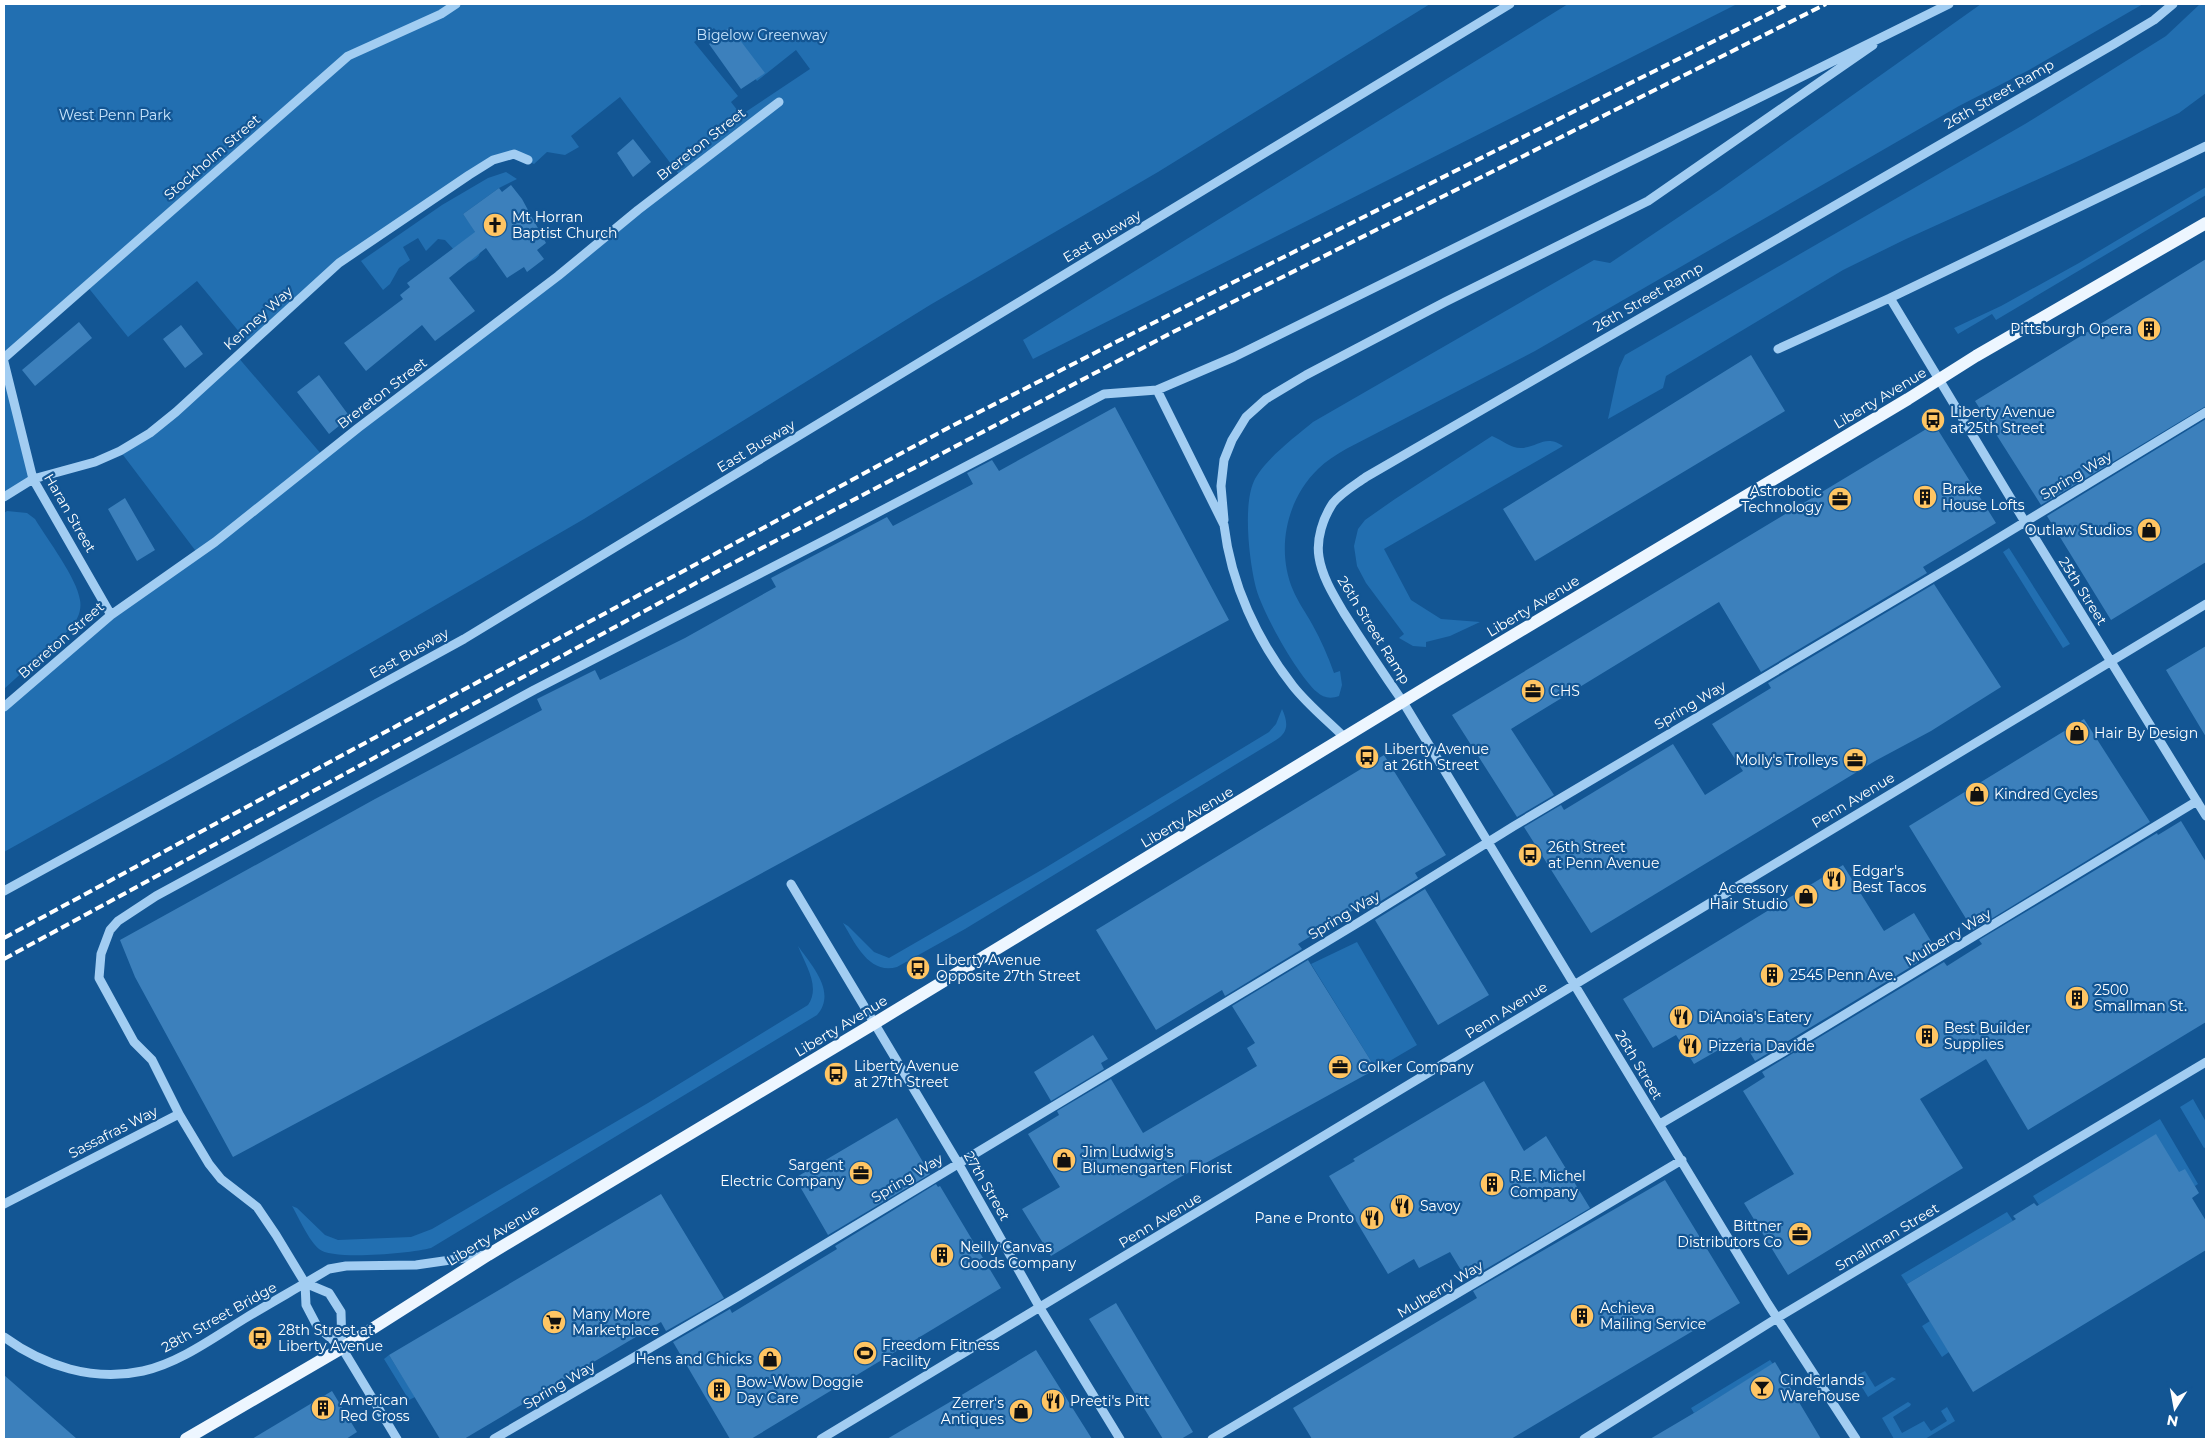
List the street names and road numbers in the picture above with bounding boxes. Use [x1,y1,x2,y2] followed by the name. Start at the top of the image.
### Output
[1941,55,2057,133] street label: 26th Street Ramp
[653,103,749,184] street label: Brereton Street
[160,110,264,204] street label: Stockholm Street
[1060,205,1145,266] street label: East Busway
[1590,258,1706,336] street label: 26th Street Ramp
[220,282,297,354] street label: Kenney Way
[333,353,431,433] street label: Brereton Street
[1830,363,1930,433] street label: Liberty Avenue
[714,415,799,476] street label: East Busway
[2037,446,2115,503] street label: Spring Way
[40,470,100,556] street label: Haran Street
[2055,554,2111,629] street label: 25th Street
[1483,571,1583,641] street label: Liberty Avenue
[1334,573,1414,687] street label: 26th Street Ramp
[14,598,108,682] street label: Brereton Street
[366,624,452,682] street label: East Busway
[1651,676,1729,733] street label: Spring Way
[1808,768,1898,832] street label: Penn Avenue
[1137,782,1237,852] street label: Liberty Avenue
[1305,886,1383,943] street label: Spring Way
[1902,904,1995,970] street label: Mulberry Way
[1461,978,1551,1042] street label: Penn Avenue
[791,991,891,1061] street label: Liberty Avenue
[1611,1027,1667,1103] street label: 26th Street
[65,1102,161,1162] street label: Sassafras Way
[960,1148,1014,1224] street label: 27th Street
[868,1149,946,1206] street label: Spring Way
[1115,1188,1205,1252] street label: Penn Avenue
[1832,1199,1942,1275] street label: Smallman Street
[443,1200,543,1270] street label: Liberty Avenue
[1394,1256,1487,1322] street label: Mulberry Way
[158,1278,280,1356] street label: 28th Street Bridge
[520,1357,599,1413] street label: Spring Way

